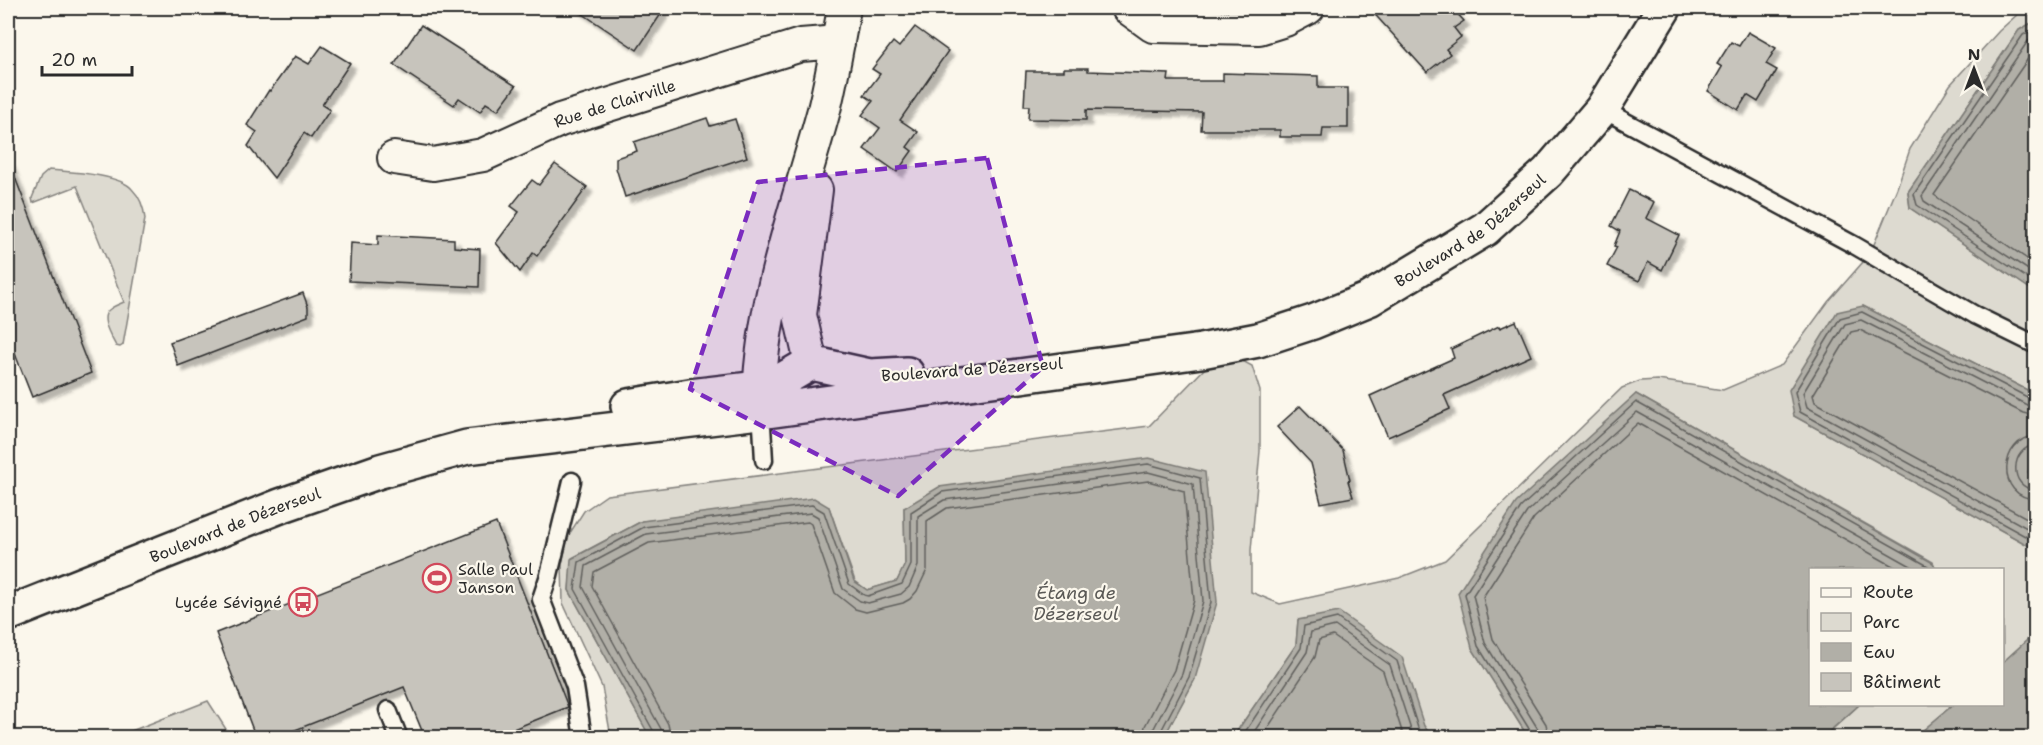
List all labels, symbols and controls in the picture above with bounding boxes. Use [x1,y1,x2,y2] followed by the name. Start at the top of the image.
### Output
[42,39,132,77] scale bar
[1944,39,2004,99] north arrow
[1968,44,1980,65] text: N
[51,48,97,72] text: 20 m
[550,75,678,133] street label: Rue de Clairville
[1391,169,1550,292] street label: Boulevard de Dézerseul
[881,353,1064,386] street label: Boulevard de Dézerseul
[147,483,324,568] street label: Boulevard de Dézerseul
[458,559,533,598] place label: Salle Paul Janson
[421,562,453,594] sports icon: Salle Paul Janson
[1809,568,2004,706] legend
[1863,580,1914,604] text: Route
[1033,581,1119,626] water label: Étang de Dézerseul
[287,586,319,618] bus stop icon: Lycée Sévigné
[175,592,282,613] place label: Lycée Sévigné
[1863,610,1900,634] text: Parc
[1863,640,1895,664] text: Eau
[1863,670,1941,694] text: Bâtiment

